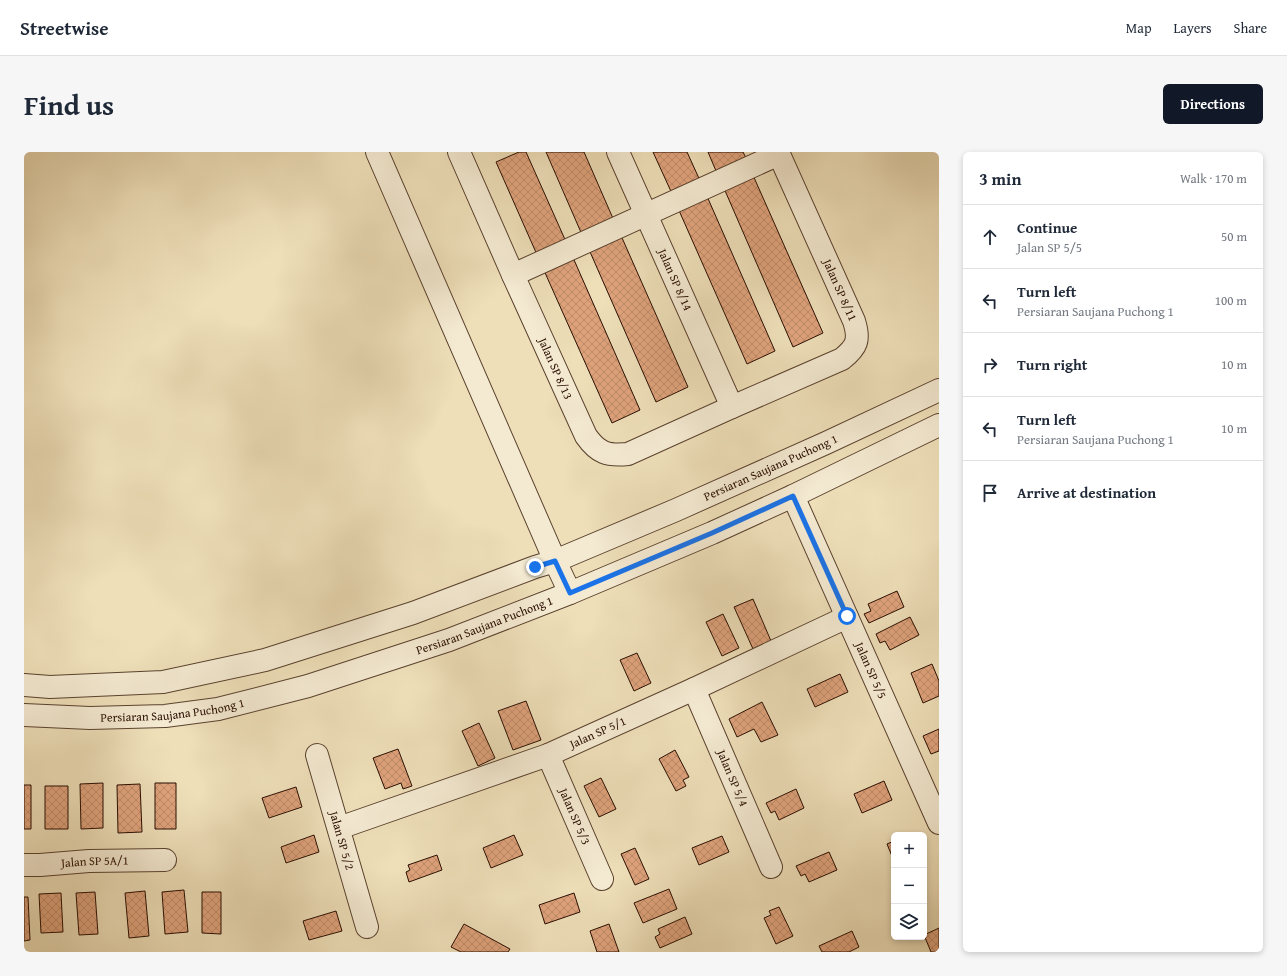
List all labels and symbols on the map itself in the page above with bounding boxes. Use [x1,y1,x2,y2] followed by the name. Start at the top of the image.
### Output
[654,244,697,313] street label: Jalan SP 8/14
[818,254,862,324] street label: Jalan SP 8/11
[534,333,577,402] street label: Jalan SP 8/13
[701,430,840,505] street label: Persiaran Saujana Puchong 1
[526,558,544,576] route end
[414,591,555,658] street label: Persiaran Saujana Puchong 1
[838,607,856,625] route start
[850,637,891,701] street label: Jalan SP 5/5
[100,694,246,726] street label: Persiaran Saujana Puchong 1
[565,712,629,753] street label: Jalan SP 5/1
[712,745,753,809] street label: Jalan SP 5/4
[555,783,595,847] street label: Jalan SP 5/3
[325,807,359,872] street label: Jalan SP 5/2
[59,851,129,871] street label: Jalan SP 5A/1

